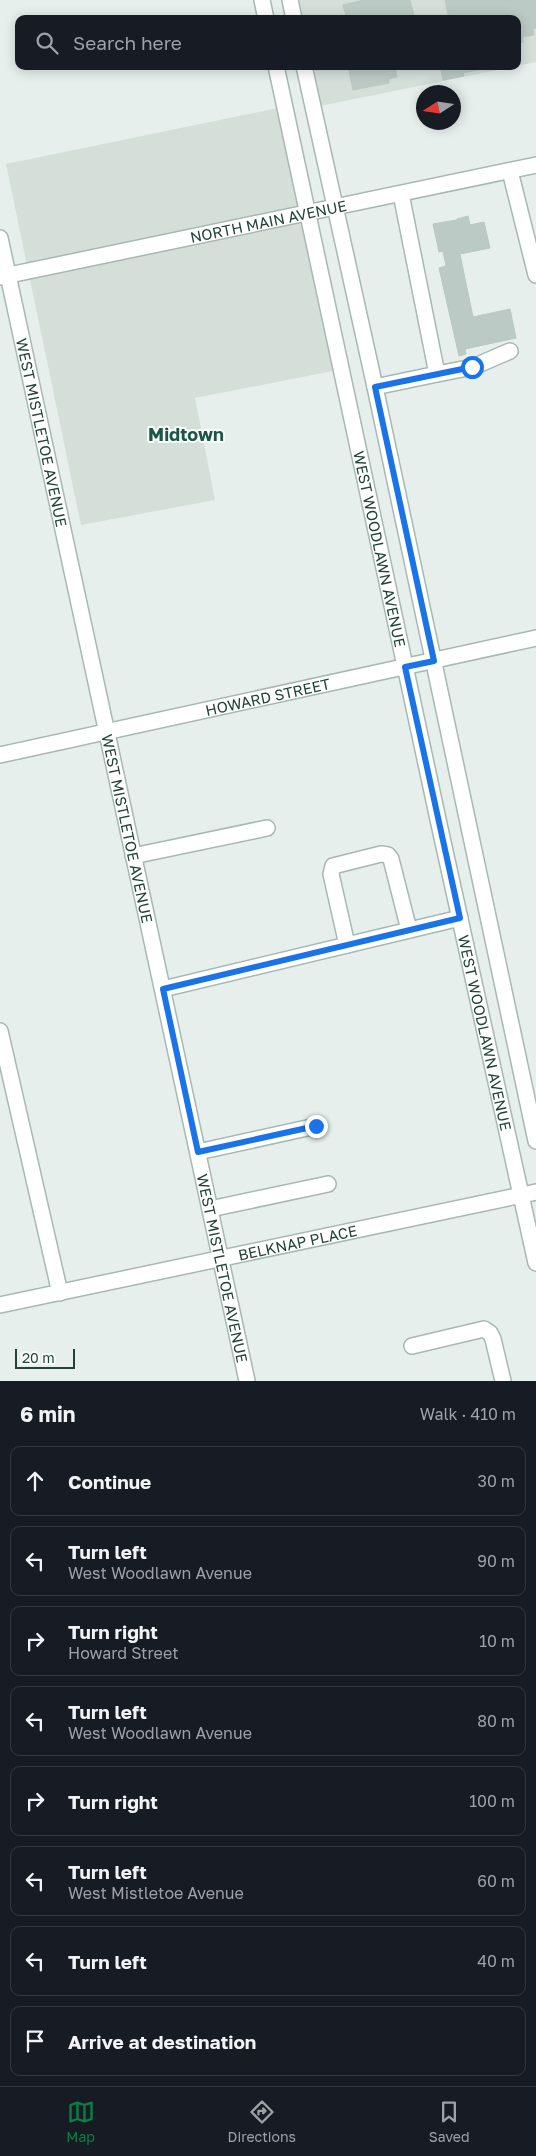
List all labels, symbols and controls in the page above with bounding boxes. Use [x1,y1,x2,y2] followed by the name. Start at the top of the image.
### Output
[15,15,521,70] search box
[33,29,61,57] icon: search
[73,31,182,54] text: Search here
[416,85,461,130] north arrow
[188,196,348,246] street label: NORTH MAIN AVENUE
[13,336,71,529] street label: WEST MISTLETOE AVENUE
[461,356,484,379] route start
[148,423,224,445] district label: Midtown
[350,449,410,649] street label: WEST WOODLAWN AVENUE
[204,674,332,719] street label: HOWARD STREET
[98,732,157,925] street label: WEST MISTLETOE AVENUE
[455,933,515,1132] street label: WEST WOODLAWN AVENUE
[305,1115,328,1138] route end
[193,1172,252,1364] street label: WEST MISTLETOE AVENUE
[236,1221,359,1264] street label: BELKNAP PLACE
[15,1346,75,1369] scale bar
[22,1349,55,1366] text: 20 m
[20,1401,75,1427] text: 6 min
[420,1404,516,1424] text: Walk · 410 m
[21,1467,49,1495] icon: ahead
[68,1470,151,1493] text: Continue
[478,1471,515,1491] text: 30 m
[68,1540,147,1563] text: Turn left
[21,1547,49,1575] icon: left
[477,1551,515,1571] text: 90 m
[68,1563,252,1583] text: West Woodlawn Avenue
[68,1620,158,1643] text: Turn right
[21,1627,49,1655] icon: right
[479,1631,515,1651] text: 10 m
[68,1643,179,1663] text: Howard Street
[68,1700,147,1723] text: Turn left
[21,1707,49,1735] icon: left
[477,1711,515,1731] text: 80 m
[68,1723,252,1743] text: West Woodlawn Avenue
[21,1787,49,1815] icon: right
[68,1790,158,1813] text: Turn right
[469,1791,515,1811] text: 100 m
[68,1860,147,1883] text: Turn left
[21,1867,49,1895] icon: left
[477,1871,515,1891] text: 60 m
[68,1883,244,1903] text: West Mistletoe Avenue
[21,1947,49,1975] icon: left
[68,1950,147,1973] text: Turn left
[477,1951,515,1971] text: 40 m
[21,2027,49,2055] icon: arrive
[68,2030,256,2053] text: Arrive at destination
[66,2098,95,2145] tab: Map
[228,2098,296,2145] tab: Directions
[429,2098,470,2145] tab: Saved

